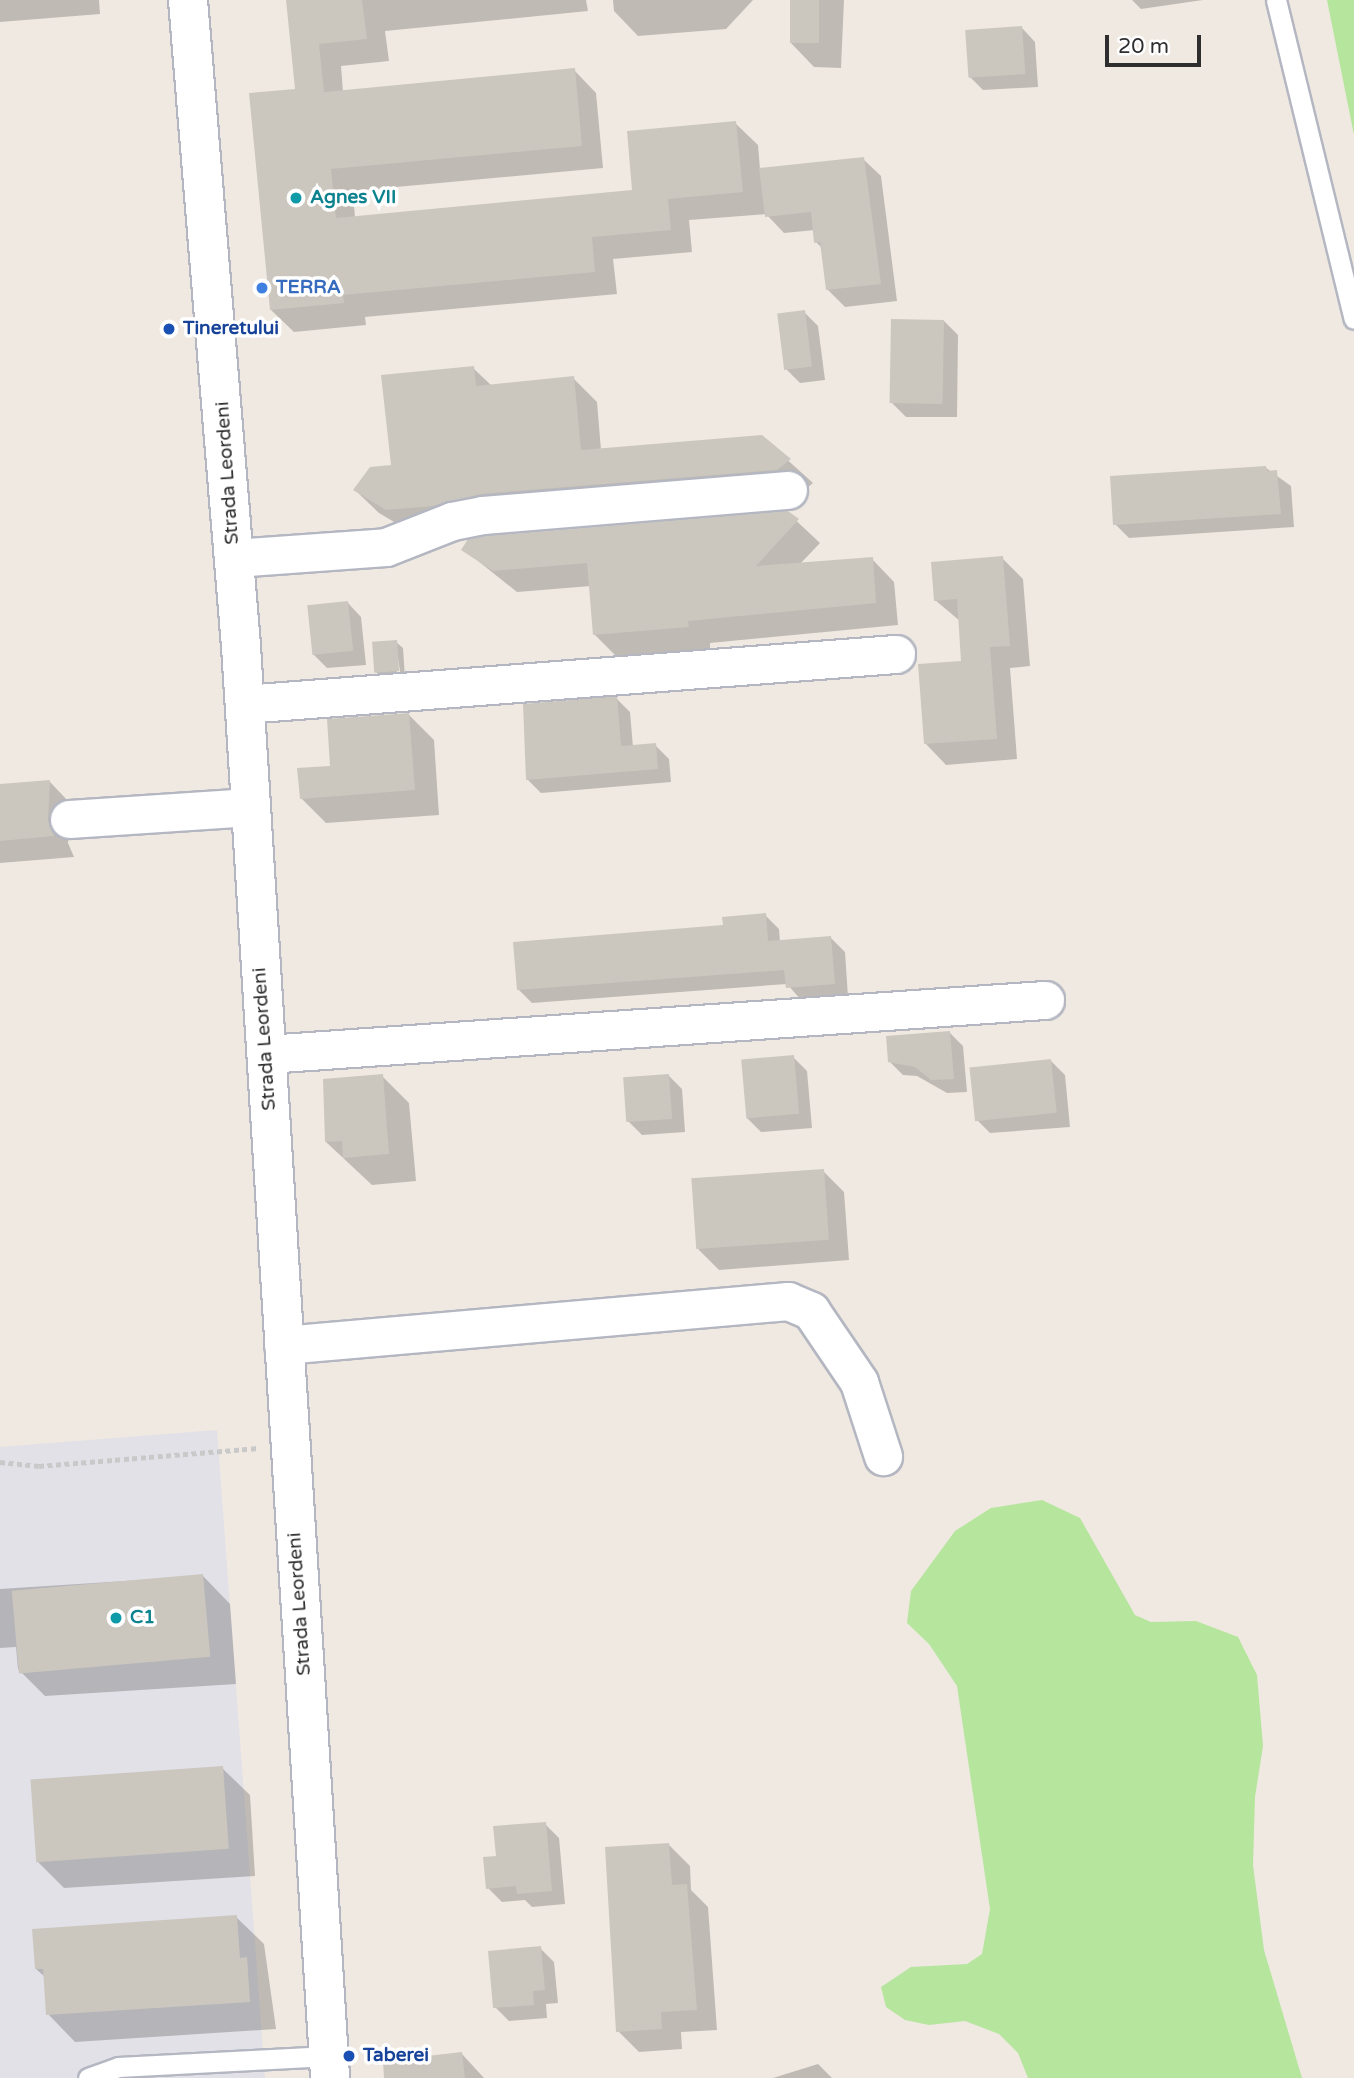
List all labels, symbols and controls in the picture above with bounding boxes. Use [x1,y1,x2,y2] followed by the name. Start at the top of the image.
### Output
[1109,21,1205,65] scale bar
[1118,34,1169,59] text: 20 m
[310,187,396,209] place label: Agnes VII
[288,190,304,206] marker: Agnes VII
[276,277,341,299] place label: TERRA
[254,280,270,296] marker: TERRA
[183,318,279,340] place label: Tineretului
[161,321,177,337] marker: Tineretului
[212,401,244,545] street label: Strada Leordeni
[249,967,281,1111] street label: Strada Leordeni
[284,1532,316,1676] street label: Strada Leordeni
[130,1607,155,1629] place label: C1
[108,1610,124,1626] marker: C1
[363,2045,429,2067] place label: Taberei
[341,2048,357,2064] marker: Taberei

